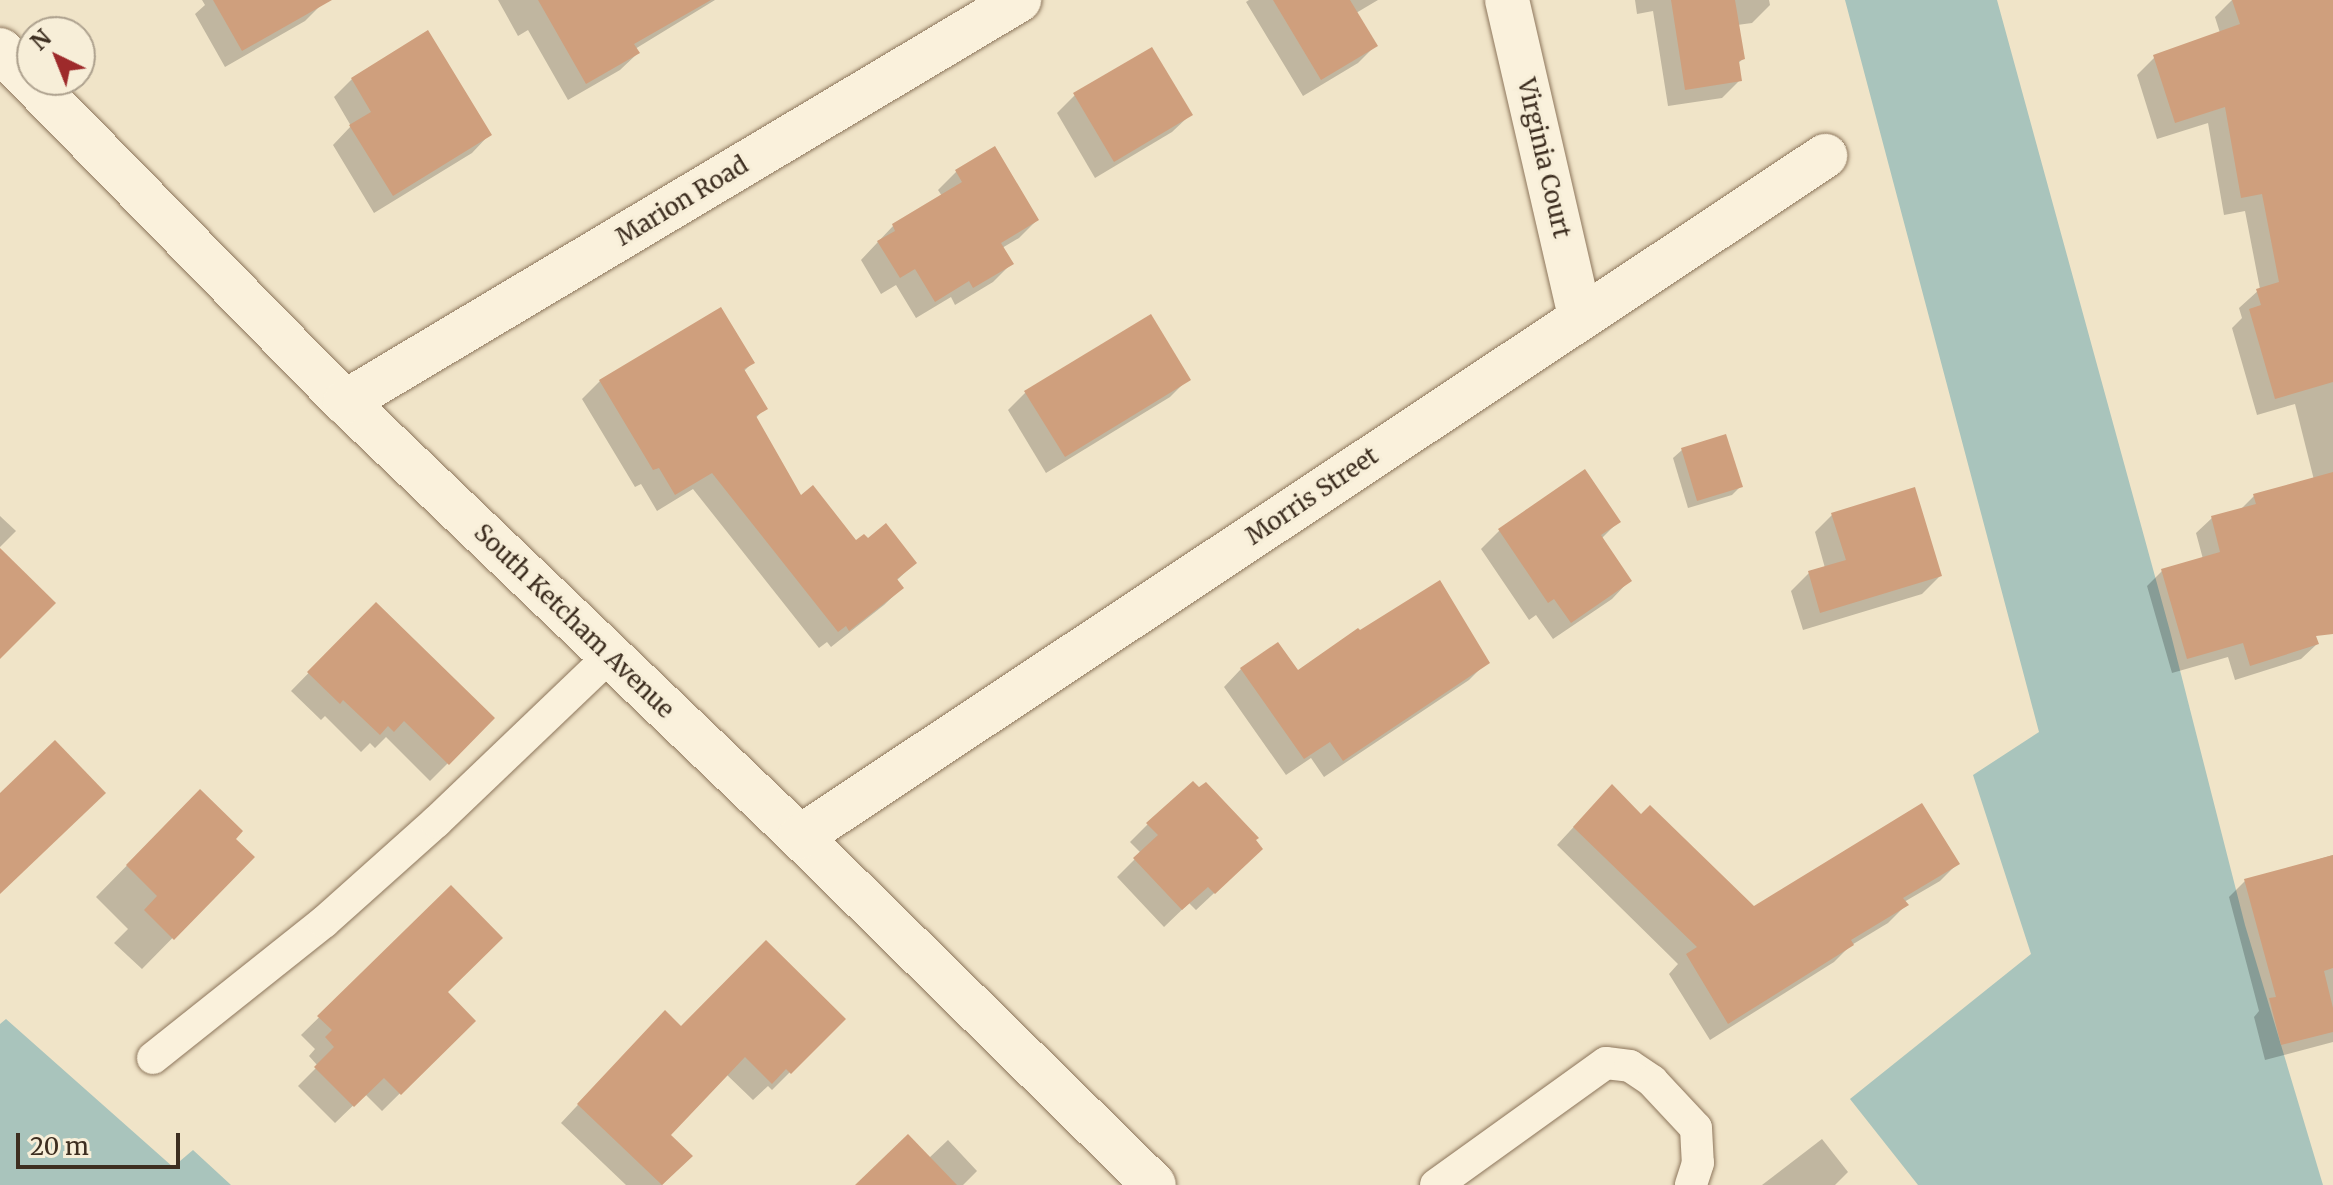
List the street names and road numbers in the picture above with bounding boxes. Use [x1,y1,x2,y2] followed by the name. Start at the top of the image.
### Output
[1512,75,1576,241] street label: Virginia Court
[611,150,753,252] street label: Marion Road
[1240,441,1384,551] street label: Morris Street
[468,518,680,724] street label: South Ketcham Avenue

